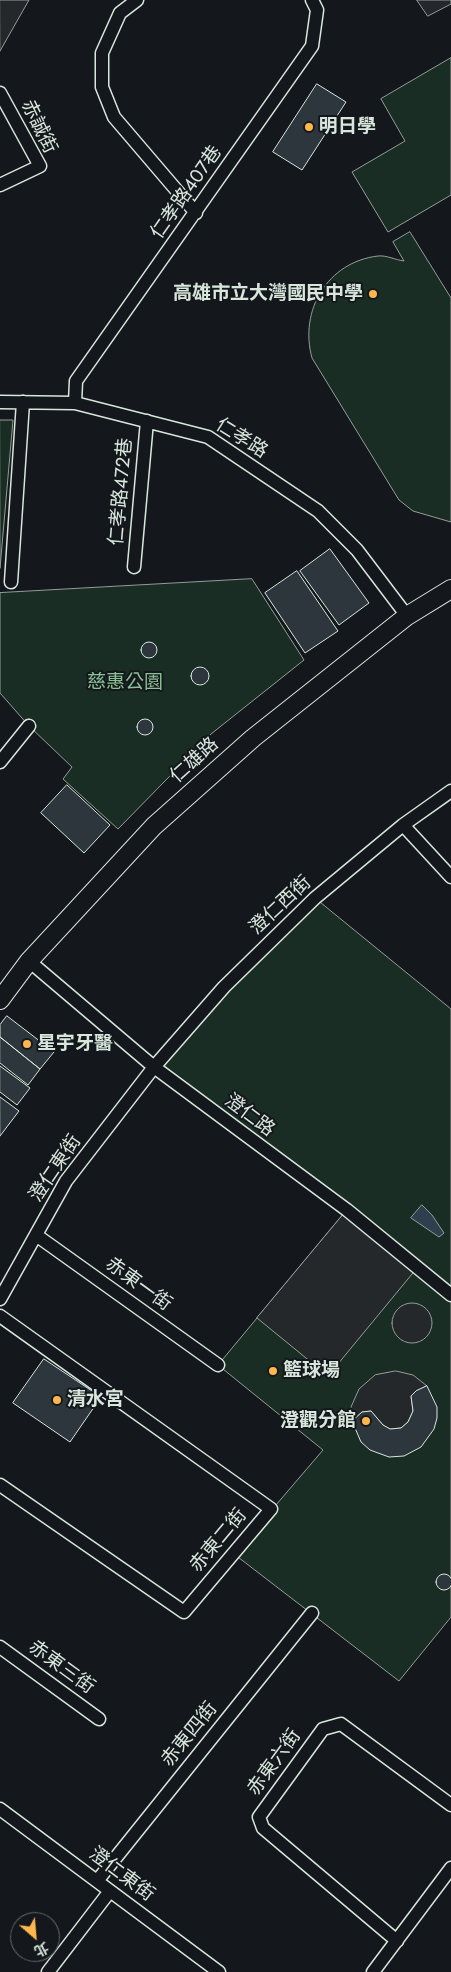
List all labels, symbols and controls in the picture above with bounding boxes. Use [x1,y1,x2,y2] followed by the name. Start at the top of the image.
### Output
[15,96,61,158] street label: 赤誠街
[319,116,376,138] place label: 明日學
[303,121,315,133] marker: 明日學
[147,142,227,244] street label: 仁孝路407巷
[173,283,363,305] place label: 高雄市立大灣國民中學
[367,288,379,300] marker: 高雄市立大灣國民中學
[211,414,271,464] street label: 仁孝路
[106,437,138,547] street label: 仁孝路472巷
[87,672,163,694] park label: 慈惠公園
[166,733,224,789] street label: 仁雄路
[245,872,317,940] street label: 澄仁西街
[37,1033,113,1055] place label: 星宇牙醫
[21,1038,33,1050] marker: 星宇牙醫
[219,1090,279,1142] street label: 澄仁路
[25,1131,87,1207] street label: 澄仁東街
[101,1253,175,1317] street label: 赤東一街
[283,1360,340,1382] place label: 籃球場
[267,1365,279,1377] marker: 籃球場
[67,1389,124,1411] place label: 清水宮
[51,1394,63,1406] marker: 清水宮
[280,1410,356,1432] place label: 澄觀分館
[360,1415,372,1427] marker: 澄觀分館
[186,1505,252,1577] street label: 赤東二街
[24,1636,98,1700] street label: 赤東三街
[157,1698,223,1772] street label: 赤東四街
[243,1726,307,1800] street label: 赤東六街
[84,1843,158,1907] street label: 澄仁東街
[10,1912,60,1962] north arrow
[31,1937,52,1962] text: 北

